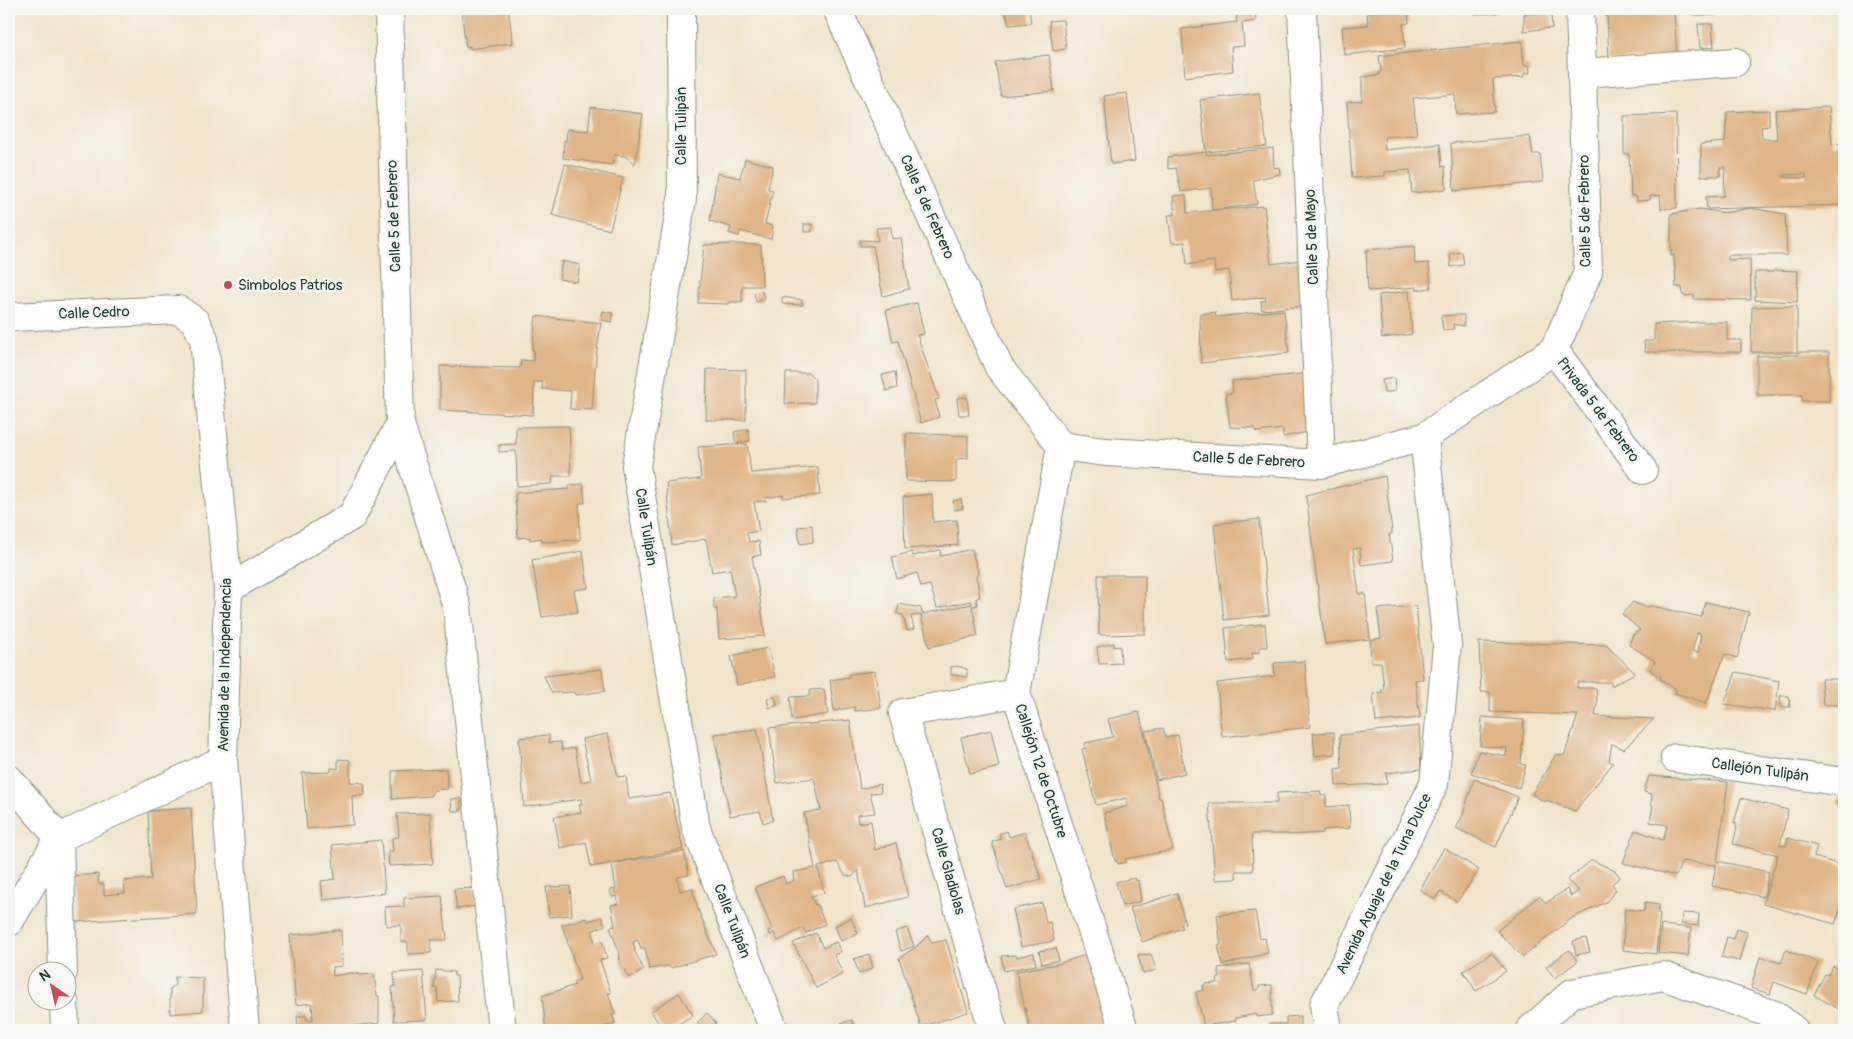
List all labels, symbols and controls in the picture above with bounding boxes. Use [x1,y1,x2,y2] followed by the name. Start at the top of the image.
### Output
[672,87,691,165] street label: Calle Tulipán
[895,152,959,262] street label: Calle 5 de Febrero
[1575,155,1595,267] street label: Calle 5 de Febrero
[383,159,405,273] street label: Calle 5 de Febrero
[1301,189,1323,285] street label: Calle 5 de Mayo
[238,276,343,295] place label: Simbolos Patrios
[222,279,234,291] marker: Simbolos Patrios
[58,302,130,324] street label: Calle Cedro
[1552,354,1644,466] street label: Privada 5 de Febrero
[1192,448,1306,472] street label: Calle 5 de Febrero
[630,487,662,567] street label: Calle Tulipán
[214,578,236,752] street label: Avenida de la Independencia
[1010,701,1072,841] street label: Callejón 12 de Octubre
[1710,754,1810,786] street label: Callejón Tulipán
[1332,790,1436,977] street label: Avenida Aguaje de la Tuna Dulce
[927,825,970,917] street label: Calle Gladiolas
[709,881,755,961] street label: Calle Tulipán
[28,962,78,1012] north arrow
[36,966,54,985] text: N

